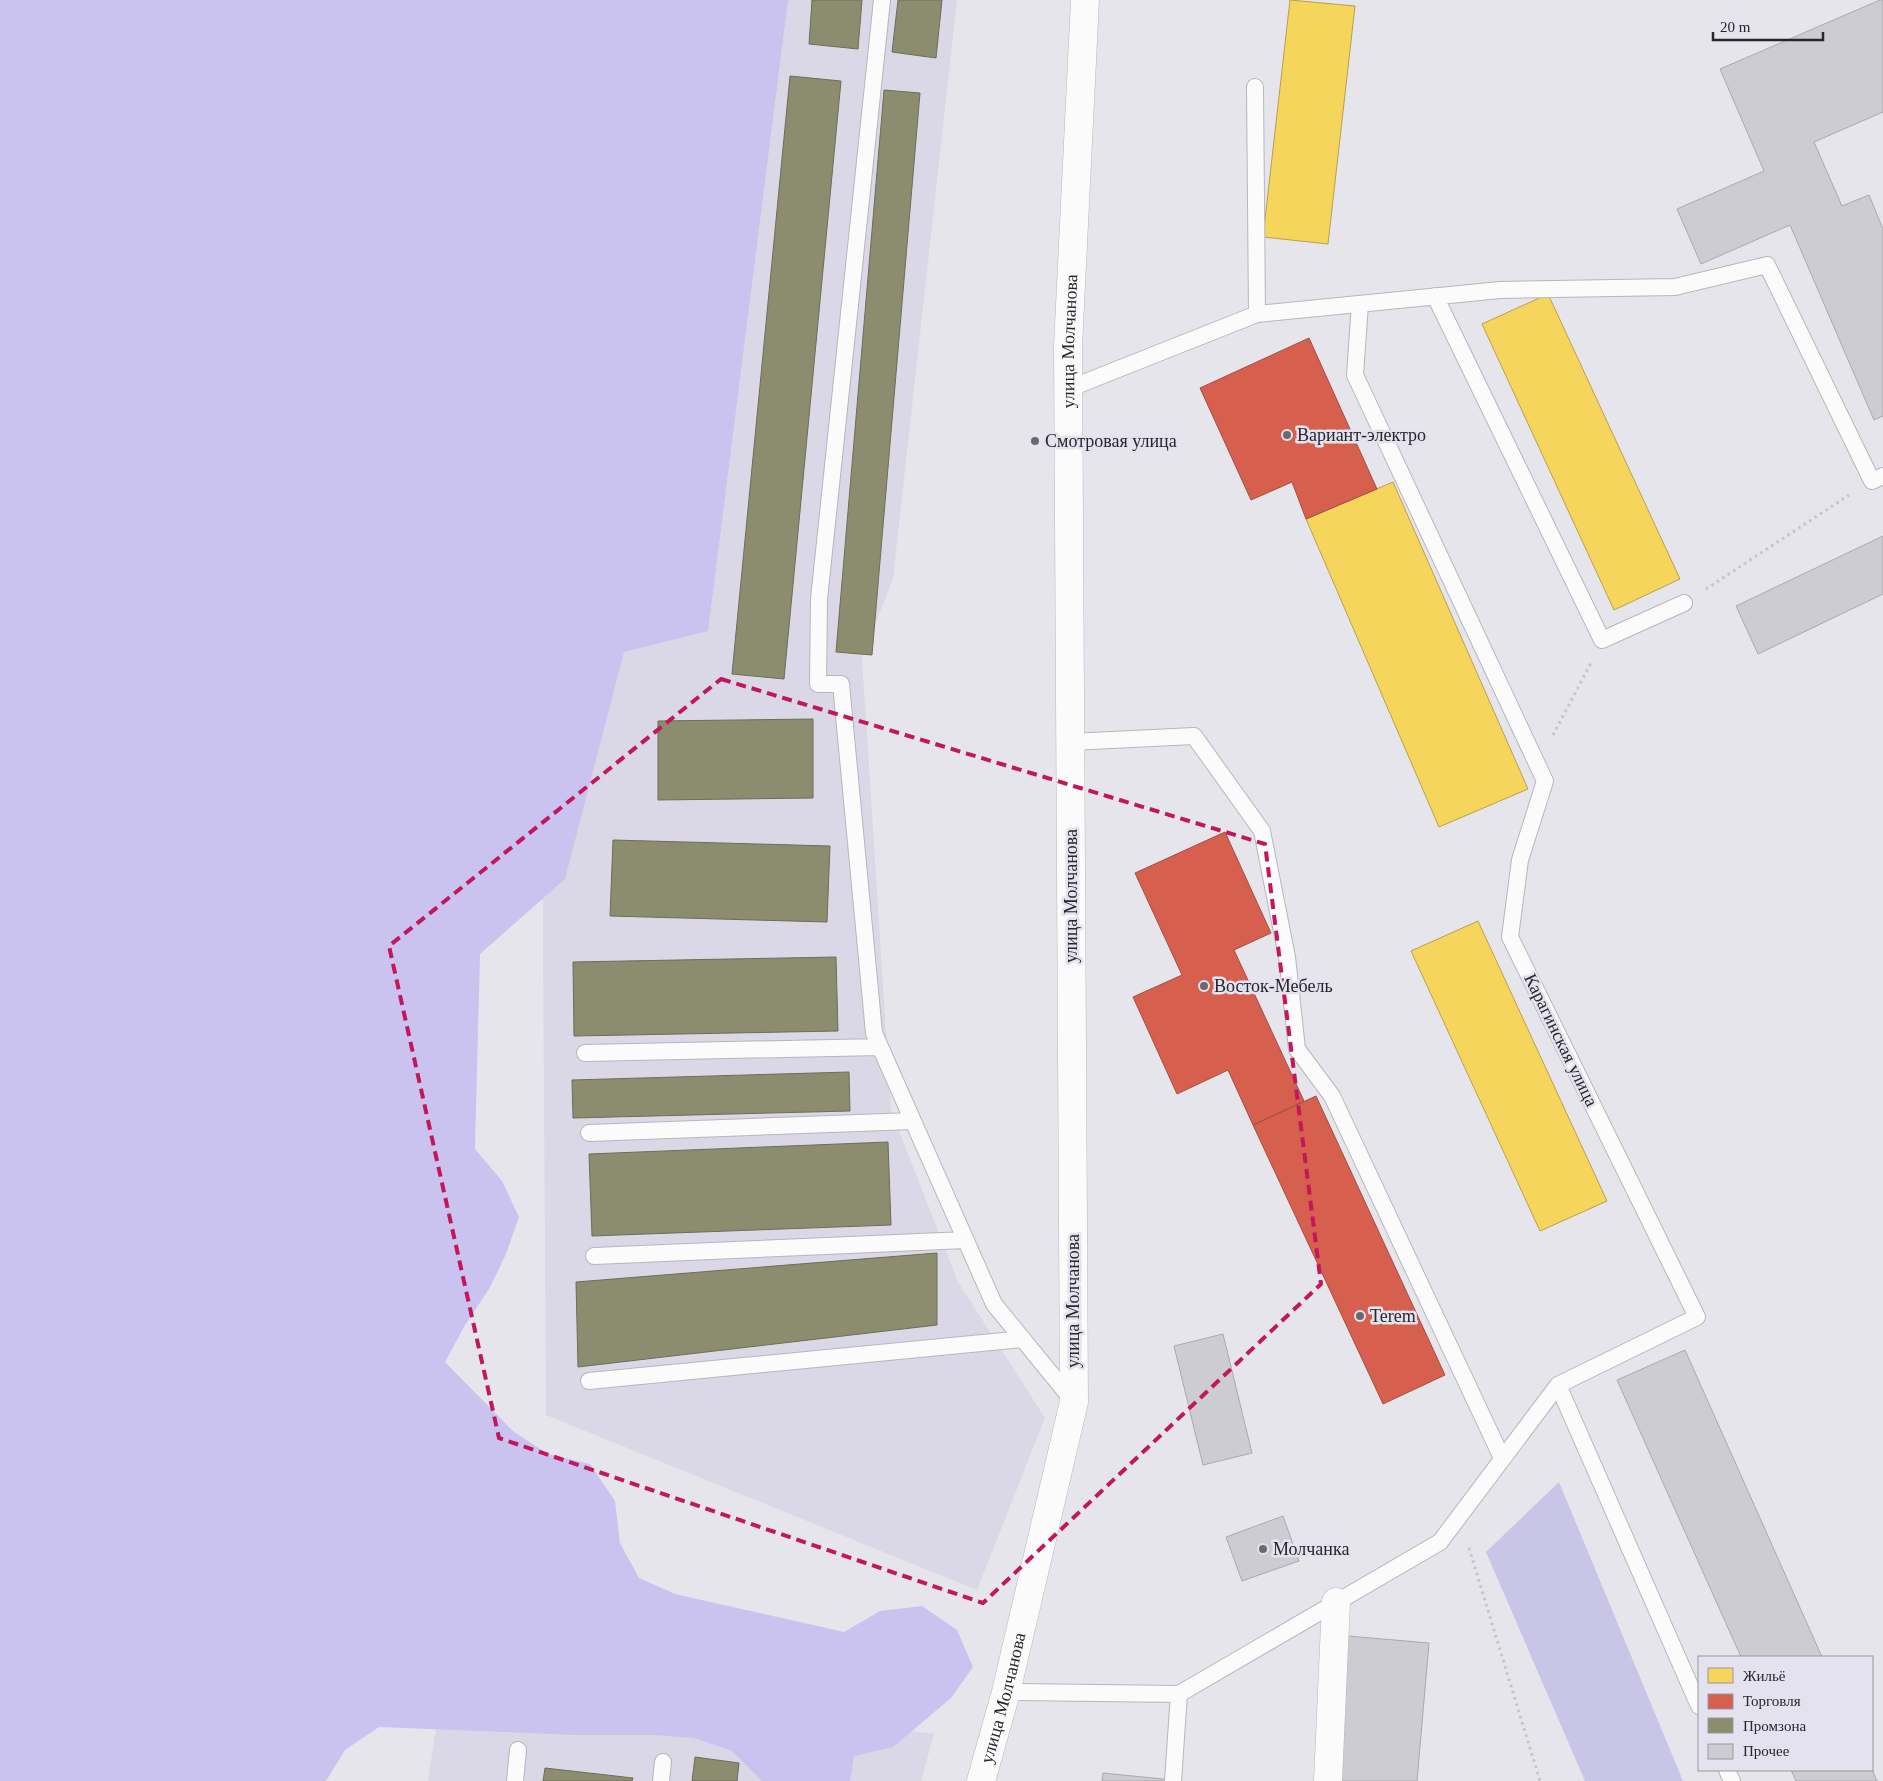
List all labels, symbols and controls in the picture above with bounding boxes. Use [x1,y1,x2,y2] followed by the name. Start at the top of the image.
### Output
[1713,10,1823,42] scale bar
[1720,19,1751,35] text: 20 m
[1058,274,1082,409] street label: улица Молчанова
[1297,425,1426,445] place label: Вариант-электро
[1281,429,1293,441] marker: Вариант-электро
[1045,431,1177,451] place label: Смотровая улица
[1029,435,1041,447] marker: Смотровая улица
[1061,829,1081,963] street label: улица Молчанова
[1520,970,1602,1110] street label: Карагинская улица
[1214,976,1333,996] place label: Восток-Мебель
[1198,980,1210,992] marker: Восток-Мебель
[1063,1234,1083,1368] street label: улица Молчанова
[1370,1306,1416,1326] place label: Terem
[1354,1310,1366,1322] marker: Terem
[1273,1539,1349,1559] place label: Молчанка
[1257,1543,1269,1555] marker: Молчанка
[976,1631,1030,1766] street label: улица Молчанова
[1698,1656,1873,1771] legend
[1743,1668,1786,1684] text: Жильё
[1743,1693,1801,1709] text: Торговля
[1743,1718,1806,1734] text: Промзона
[1743,1743,1790,1759] text: Прочее

